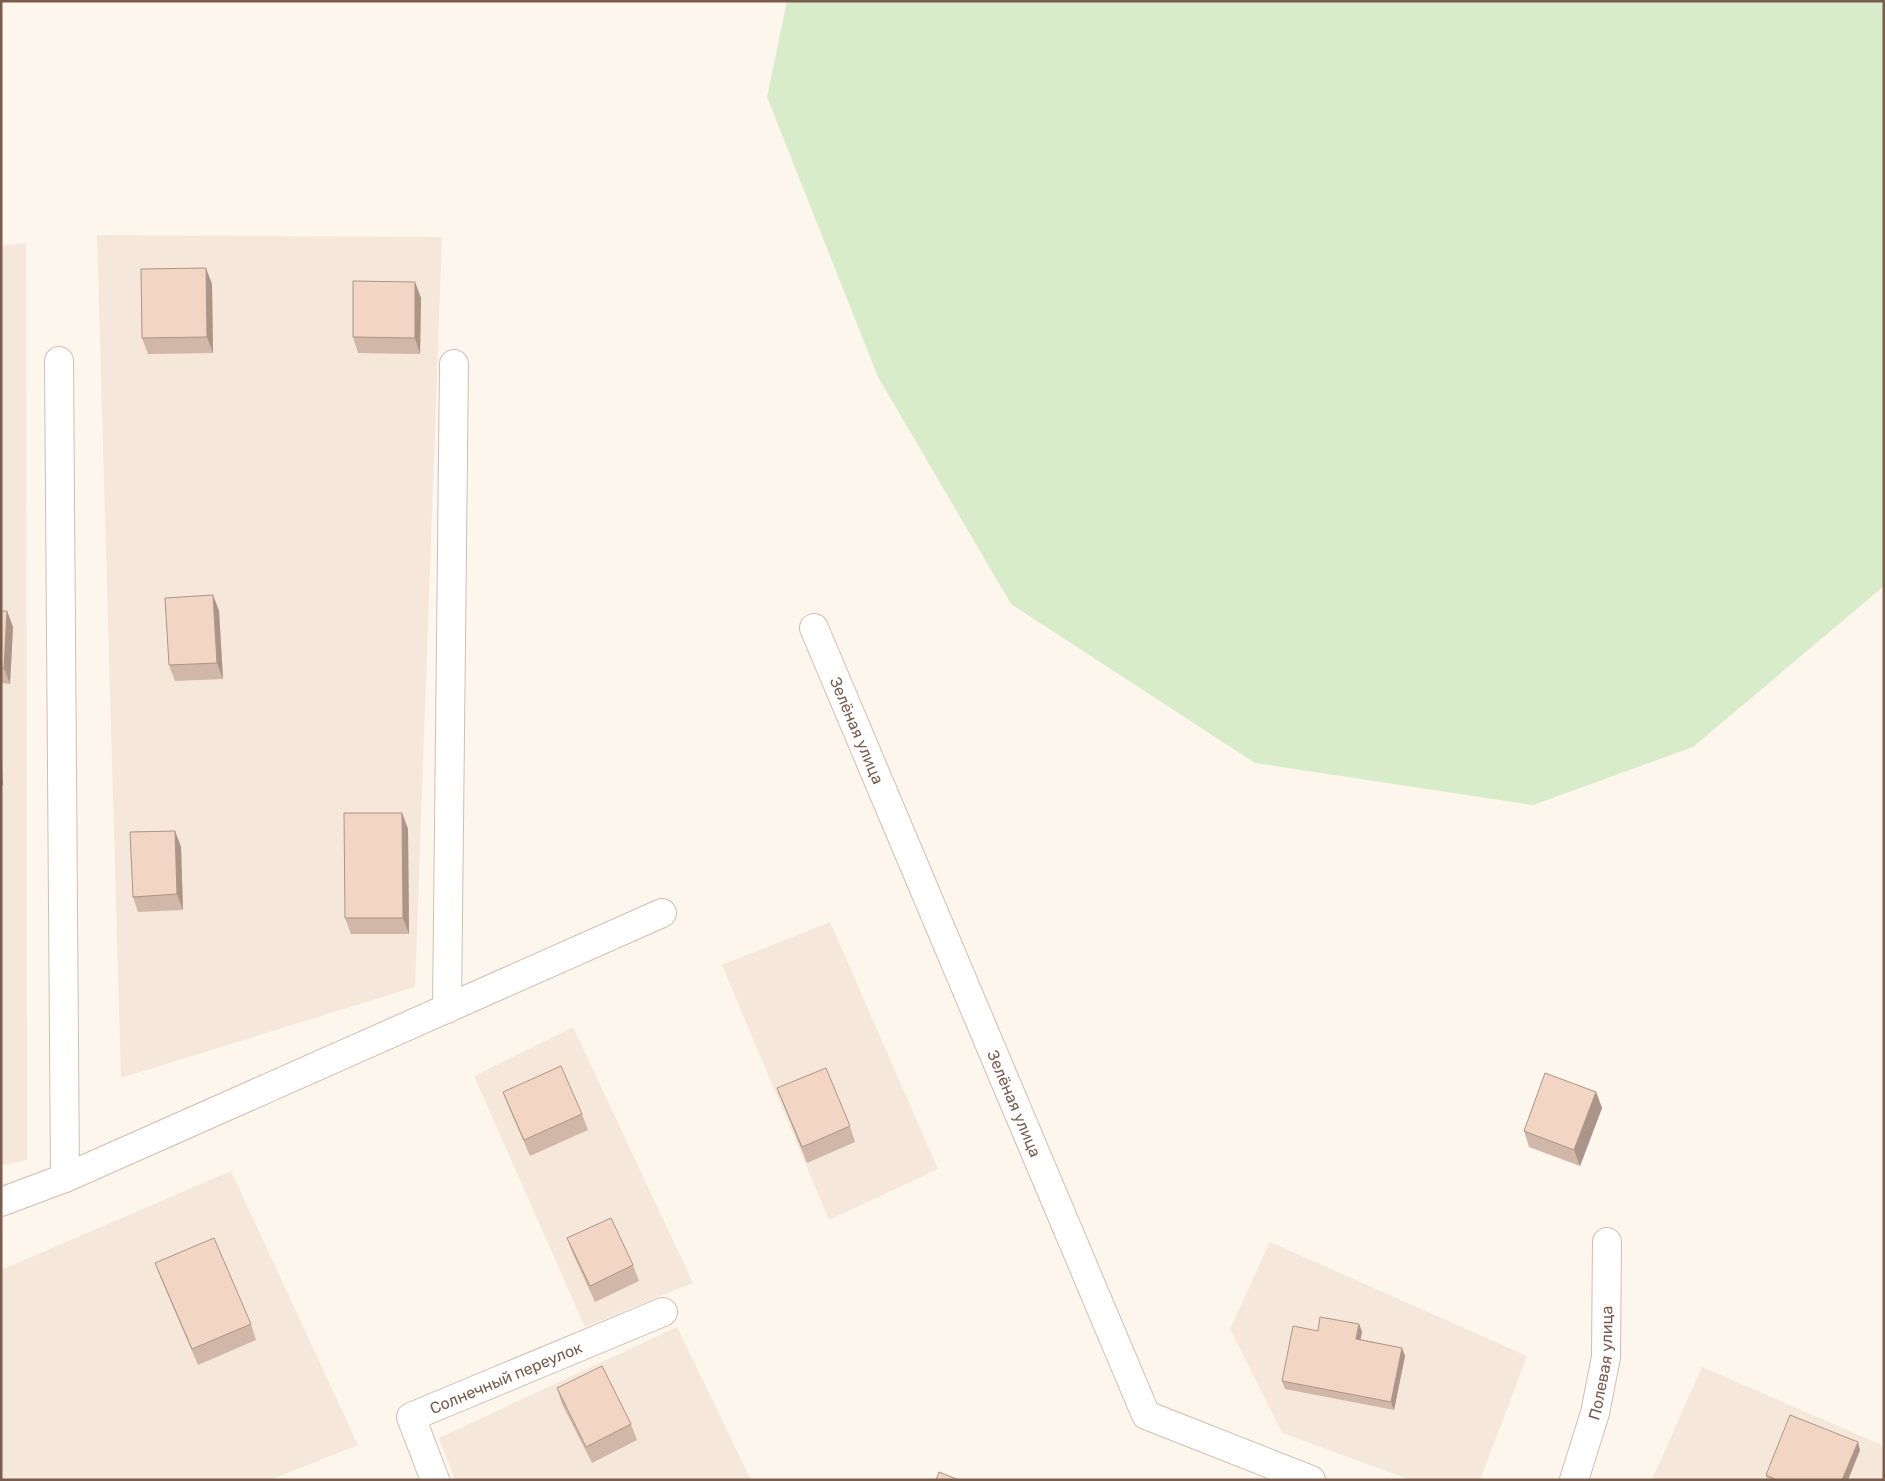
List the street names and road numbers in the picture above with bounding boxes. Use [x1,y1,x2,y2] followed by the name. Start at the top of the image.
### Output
[826,674,888,787] street label: Зелёная улица
[984,1047,1046,1160] street label: Зелёная улица
[1584,1306,1616,1422] street label: Полевая улица
[427,1337,585,1418] street label: Солнечный переулок

